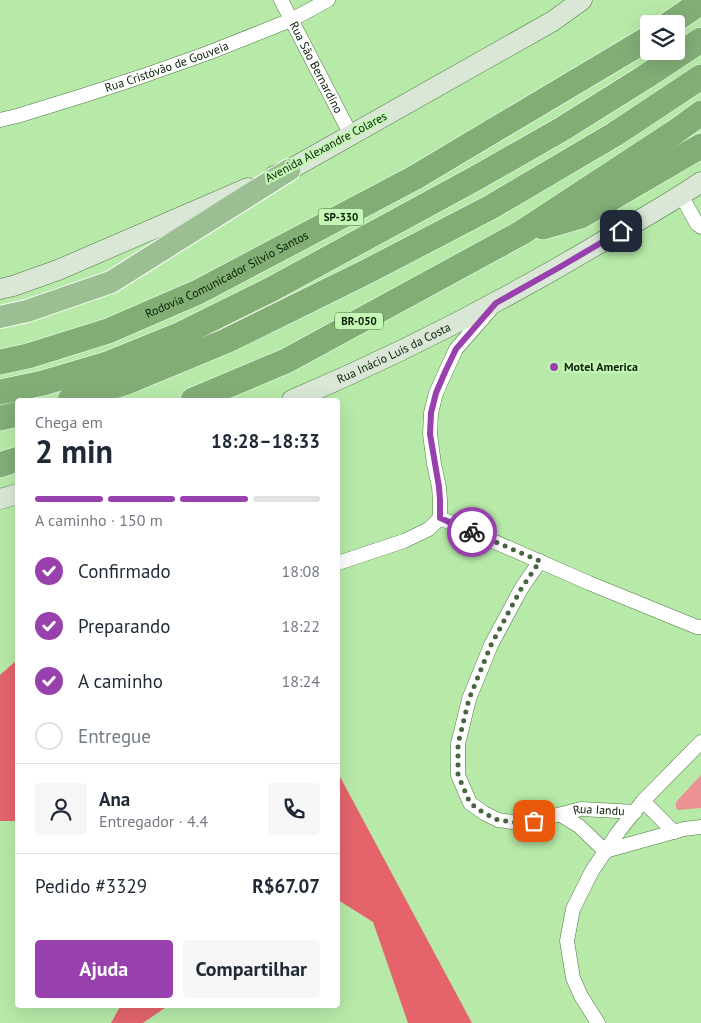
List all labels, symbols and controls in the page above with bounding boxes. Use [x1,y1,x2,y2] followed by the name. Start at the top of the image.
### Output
[640,15,685,60] map controls
[640,15,685,60] button: layers
[286,19,346,116] street label: Rua São Bernardino
[103,38,231,95] street label: Rua Cristóvão de Gouveia
[262,108,389,185] street label: Avenida Alexandre Colares
[318,208,364,226] road number: SP-330
[600,210,642,252] pin
[607,217,635,245] icon: home
[143,227,311,321] street label: Rodovia Comunicador Silvio Santos
[335,312,383,330] road number: BR-050
[334,319,453,386] street label: Rua Inácio Luis da Costa
[564,359,638,374] place label: Motel America
[548,361,560,373] marker: Motel America
[35,412,103,432] text: Chega em
[211,429,320,453] text: 18:28–18:33
[35,430,113,472] text: 2 min
[447,507,497,557] courier
[35,510,163,530] text: A caminho · 150 m
[458,518,486,546] icon: bike
[35,557,63,585] icon: check
[78,559,171,583] text: Confirmado
[282,561,320,581] text: 18:08
[35,612,63,640] icon: check
[78,614,170,638] text: Preparando
[282,616,320,636] text: 18:22
[35,667,63,695] icon: check
[78,669,163,693] text: A caminho
[282,671,320,691] text: 18:24
[78,724,151,748] text: Entregue
[35,783,87,835] button: person
[268,783,320,835] button: phone
[99,787,130,811] text: Ana
[513,800,555,842] pin
[571,801,625,818] street label: Rua Iandu
[520,807,548,835] icon: bag
[99,811,208,831] text: Entregador · 4.4
[35,874,147,898] text: Pedido #3329
[252,874,320,898] text: R$67.07
[35,940,173,998] button: Ajuda
[183,940,320,998] button: Compartilhar

